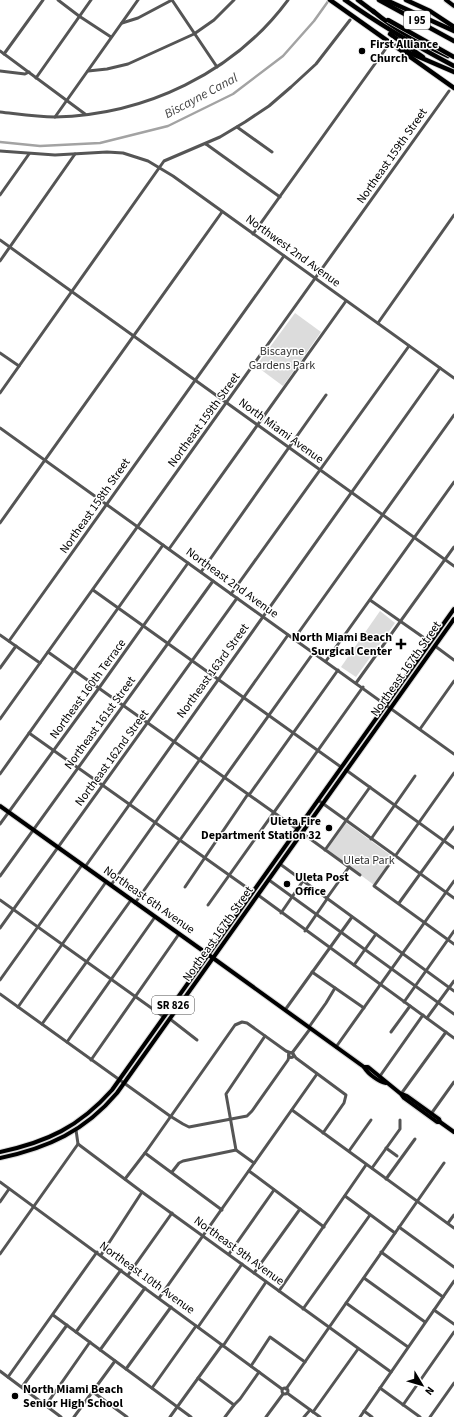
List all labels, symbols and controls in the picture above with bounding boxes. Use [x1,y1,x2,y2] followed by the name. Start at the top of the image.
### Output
[404,11,430,29] road number: I 95
[370,36,438,67] place label: First Alliance Church
[357,46,367,56] marker: First Alliance Church
[161,69,242,123] water label: Biscayne Canal
[353,105,431,207] street label: Northeast 159th Street
[242,211,344,291] street label: Northwest 2nd Avenue
[249,343,315,374] park label: Biscayne Gardens Park
[164,369,244,471] street label: Northeast 159th Street
[235,394,327,468] street label: North Miami Avenue
[56,455,134,557] street label: Northeast 158th Street
[182,544,282,622] street label: Northeast 2nd Avenue
[367,618,445,720] street label: Northeast 167th Street
[173,620,253,722] street label: Northeast 163rd Street
[292,629,392,660] place label: North Miami Beach Surgical Center
[46,635,130,742] street label: Northeast 160th Terrace
[395,638,407,650] marker: North Miami Beach Surgical Center
[60,673,140,773] street label: Northeast 161st Street
[71,706,153,810] street label: Northeast 162nd Street
[201,813,321,844] place label: Uleta Fire Department Station 32
[324,823,334,833] marker: Uleta Fire Department Station 32
[343,852,395,869] park label: Uleta Park
[100,862,198,938] street label: Northeast 6th Avenue
[295,869,349,900] place label: Uleta Post Office
[282,879,292,889] marker: Uleta Post Office
[179,883,257,985] street label: Northeast 167th Street
[152,996,194,1014] road number: SR 826
[190,1212,288,1290] street label: Northeast 9th Avenue
[96,1238,198,1318] street label: Northeast 10th Avenue
[402,1365,442,1405] north arrow
[23,1381,123,1412] place label: North Miami Beach Senior High School
[421,1383,438,1398] text: N
[10,1391,20,1401] marker: North Miami Beach Senior High School

